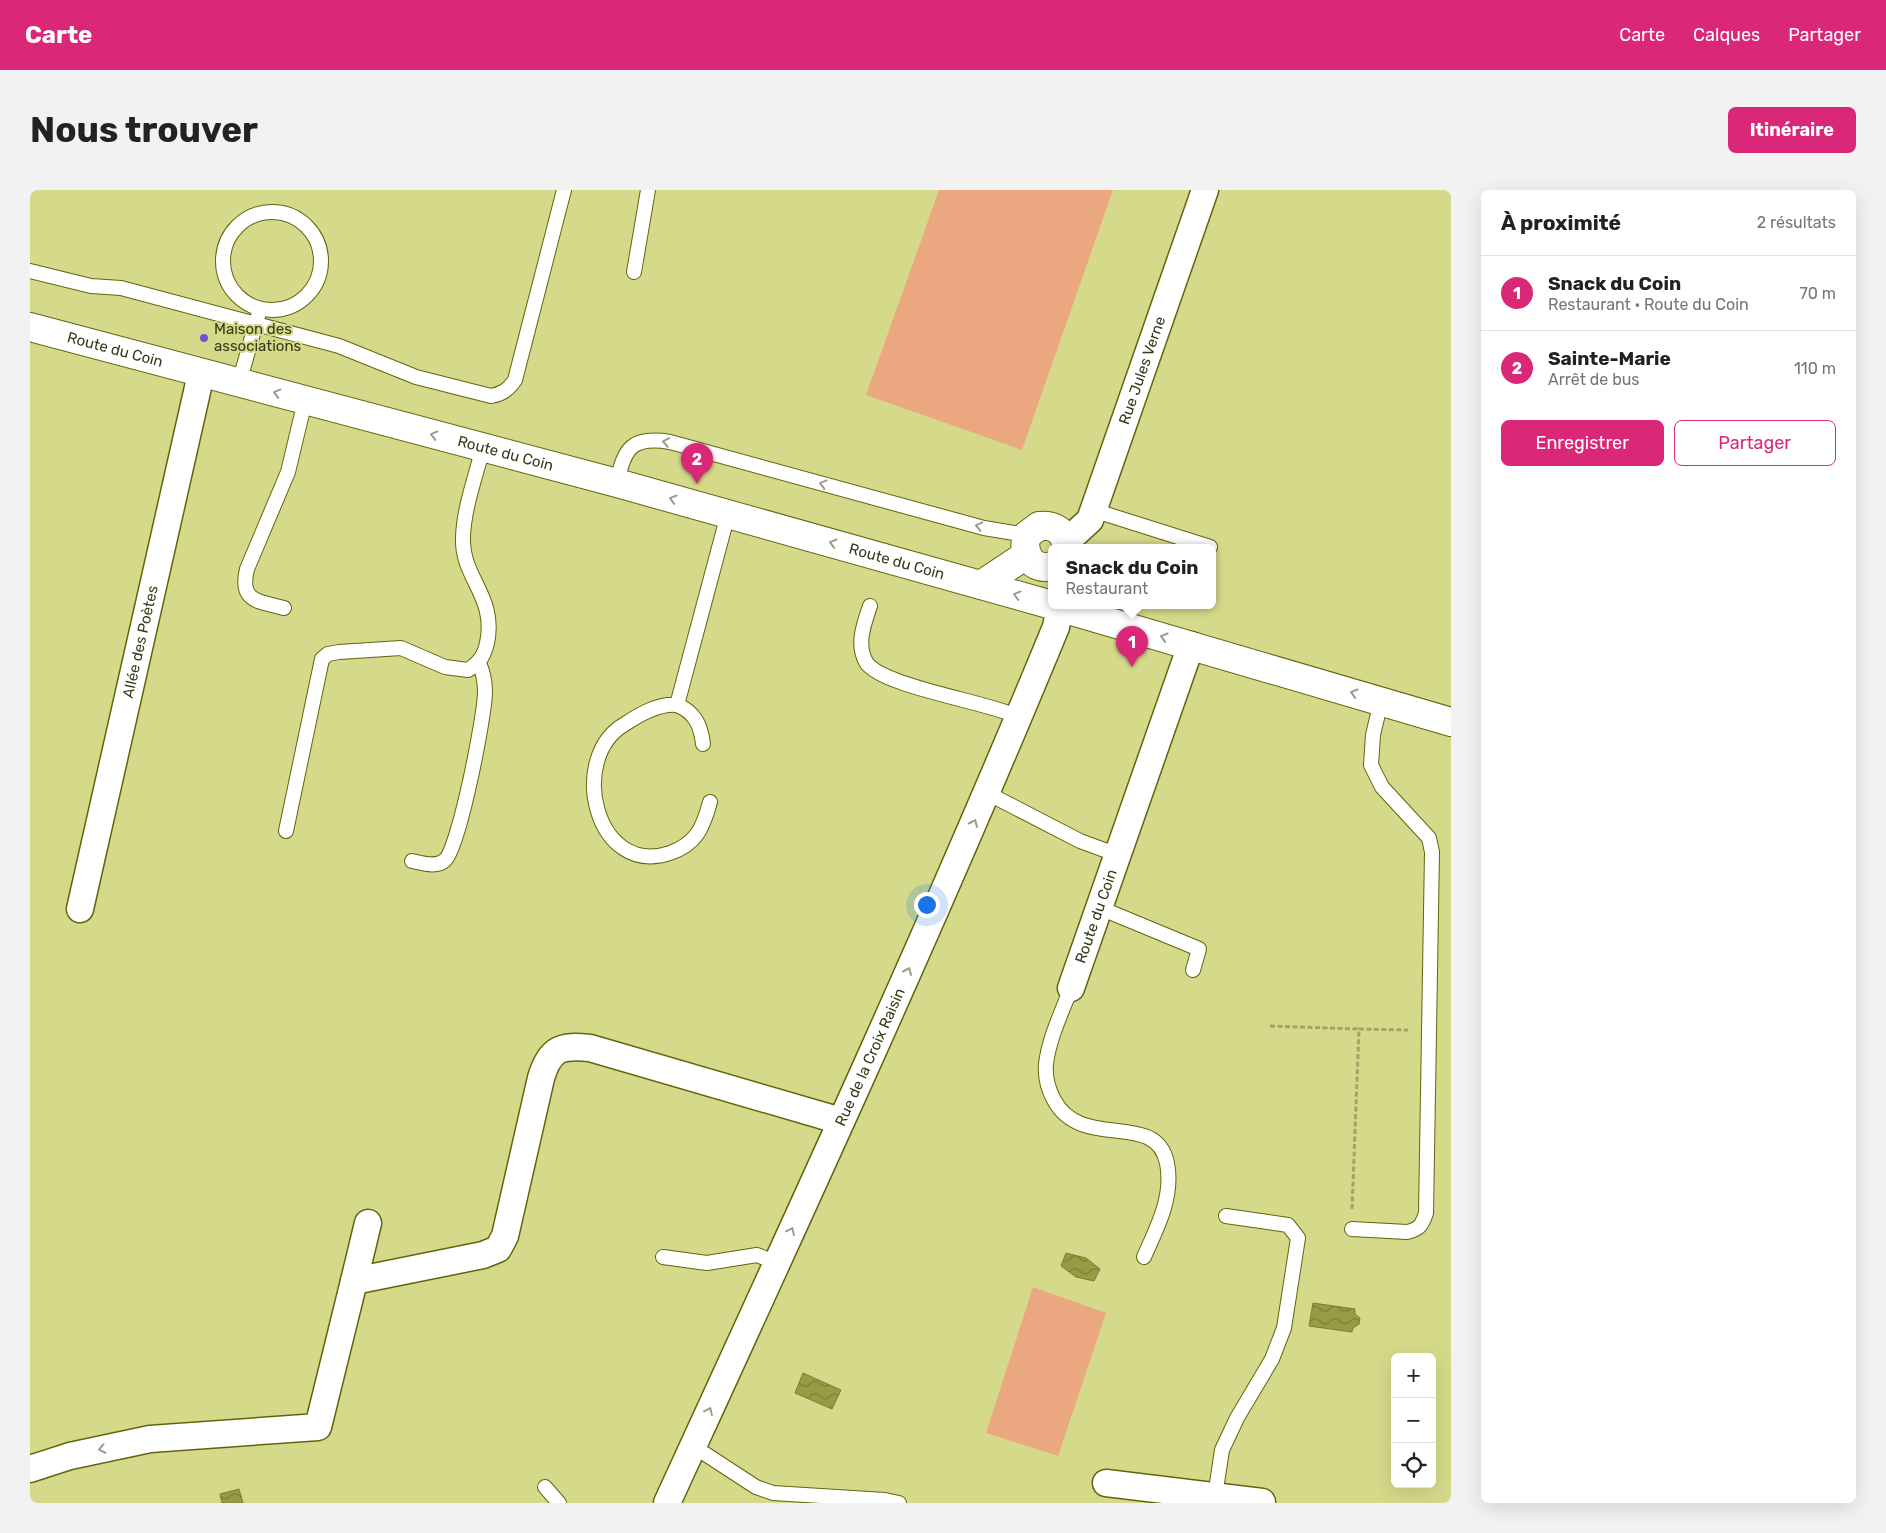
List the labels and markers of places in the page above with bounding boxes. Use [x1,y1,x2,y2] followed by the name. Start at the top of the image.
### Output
[214,320,302,355] place label: Maison des associations
[198,332,210,344] marker: Maison des associations
[681,443,713,484] pin: 2
[1116,626,1148,667] pin: 1

